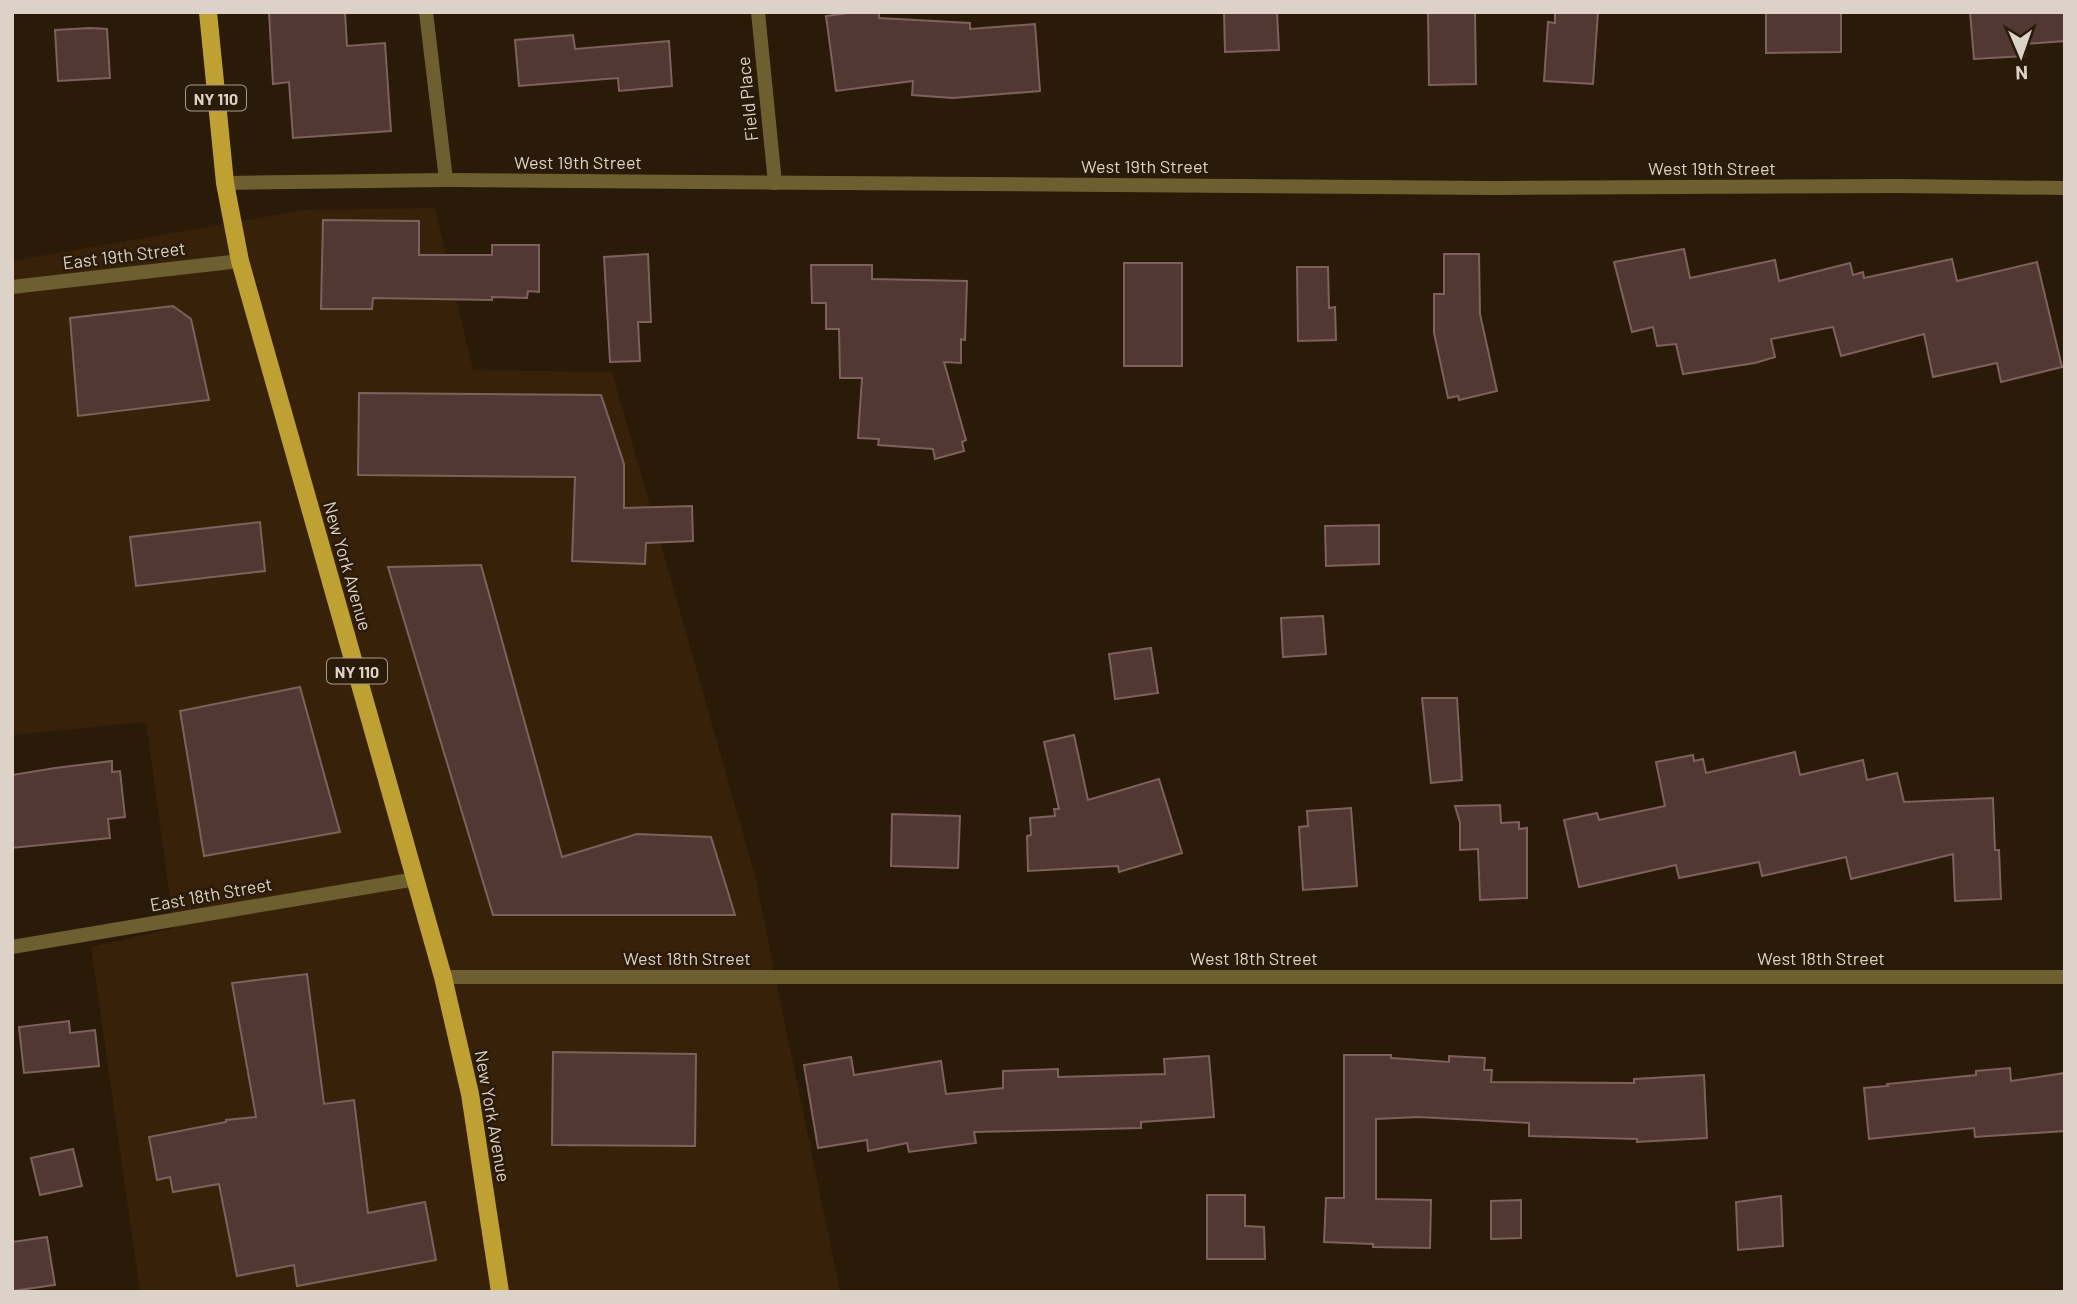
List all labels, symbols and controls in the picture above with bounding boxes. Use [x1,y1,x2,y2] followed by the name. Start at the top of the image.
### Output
[1986,21,2056,91] north arrow
[732,56,762,142] street label: Field Place
[2015,62,2028,85] text: N
[186,86,246,110] road number: NY 110
[514,151,642,173] street label: West 19th Street
[1081,155,1209,177] street label: West 19th Street
[1648,157,1776,179] street label: West 19th Street
[61,237,187,273] street label: East 19th Street
[319,499,377,633] street label: New York Avenue
[327,658,387,684] road number: NY 110
[148,872,274,916] street label: East 18th Street
[623,947,751,969] street label: West 18th Street
[1190,947,1318,969] street label: West 18th Street
[1757,947,1885,969] street label: West 18th Street
[471,1048,515,1184] street label: New York Avenue

